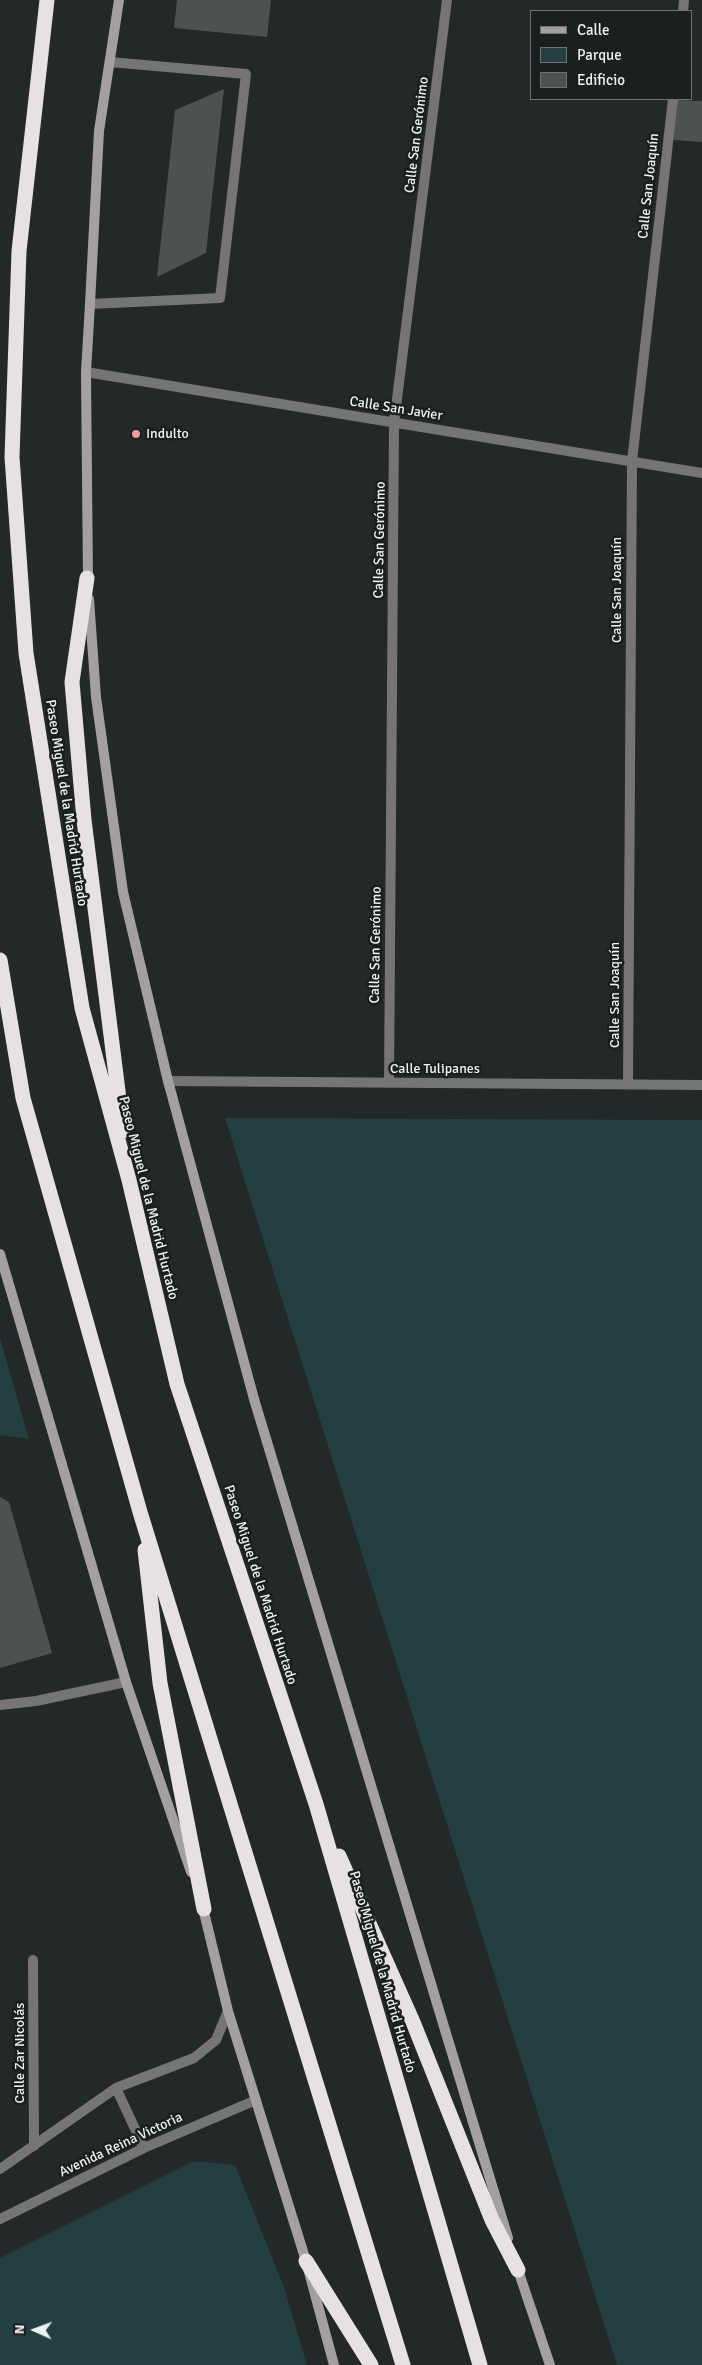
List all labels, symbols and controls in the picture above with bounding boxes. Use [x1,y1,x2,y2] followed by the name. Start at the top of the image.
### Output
[530,10,692,100] legend
[577,21,610,39] text: Calle
[577,46,622,64] text: Parque
[577,71,625,89] text: Edificio
[402,76,432,194] street label: Calle San Gerónimo
[635,132,663,240] street label: Calle San Joaquín
[348,393,444,425] street label: Calle San Javier
[146,426,189,442] place label: Indulto
[130,428,142,440] marker: Indulto
[371,481,389,599] street label: Calle San Gerónimo
[609,537,625,643] street label: Calle San Joaquín
[41,698,91,908] street label: Paseo Miguel de la Madrid Hurtado
[367,886,385,1004] street label: Calle San Gerónimo
[607,942,623,1048] street label: Calle San Joaquín
[390,1061,480,1077] street label: Calle Tulipanes
[115,1095,181,1301] street label: Paseo Miguel de la Madrid Hurtado
[220,1483,300,1687] street label: Paseo Miguel de la Madrid Hurtado
[345,1869,419,2075] street label: Paseo Miguel de la Madrid Hurtado
[12,2003,28,2103] street label: Calle Zar Nicolás
[57,2109,185,2181] street label: Avenida Reina Victoria
[10,2305,60,2355] north arrow
[11,2324,28,2335] text: N

